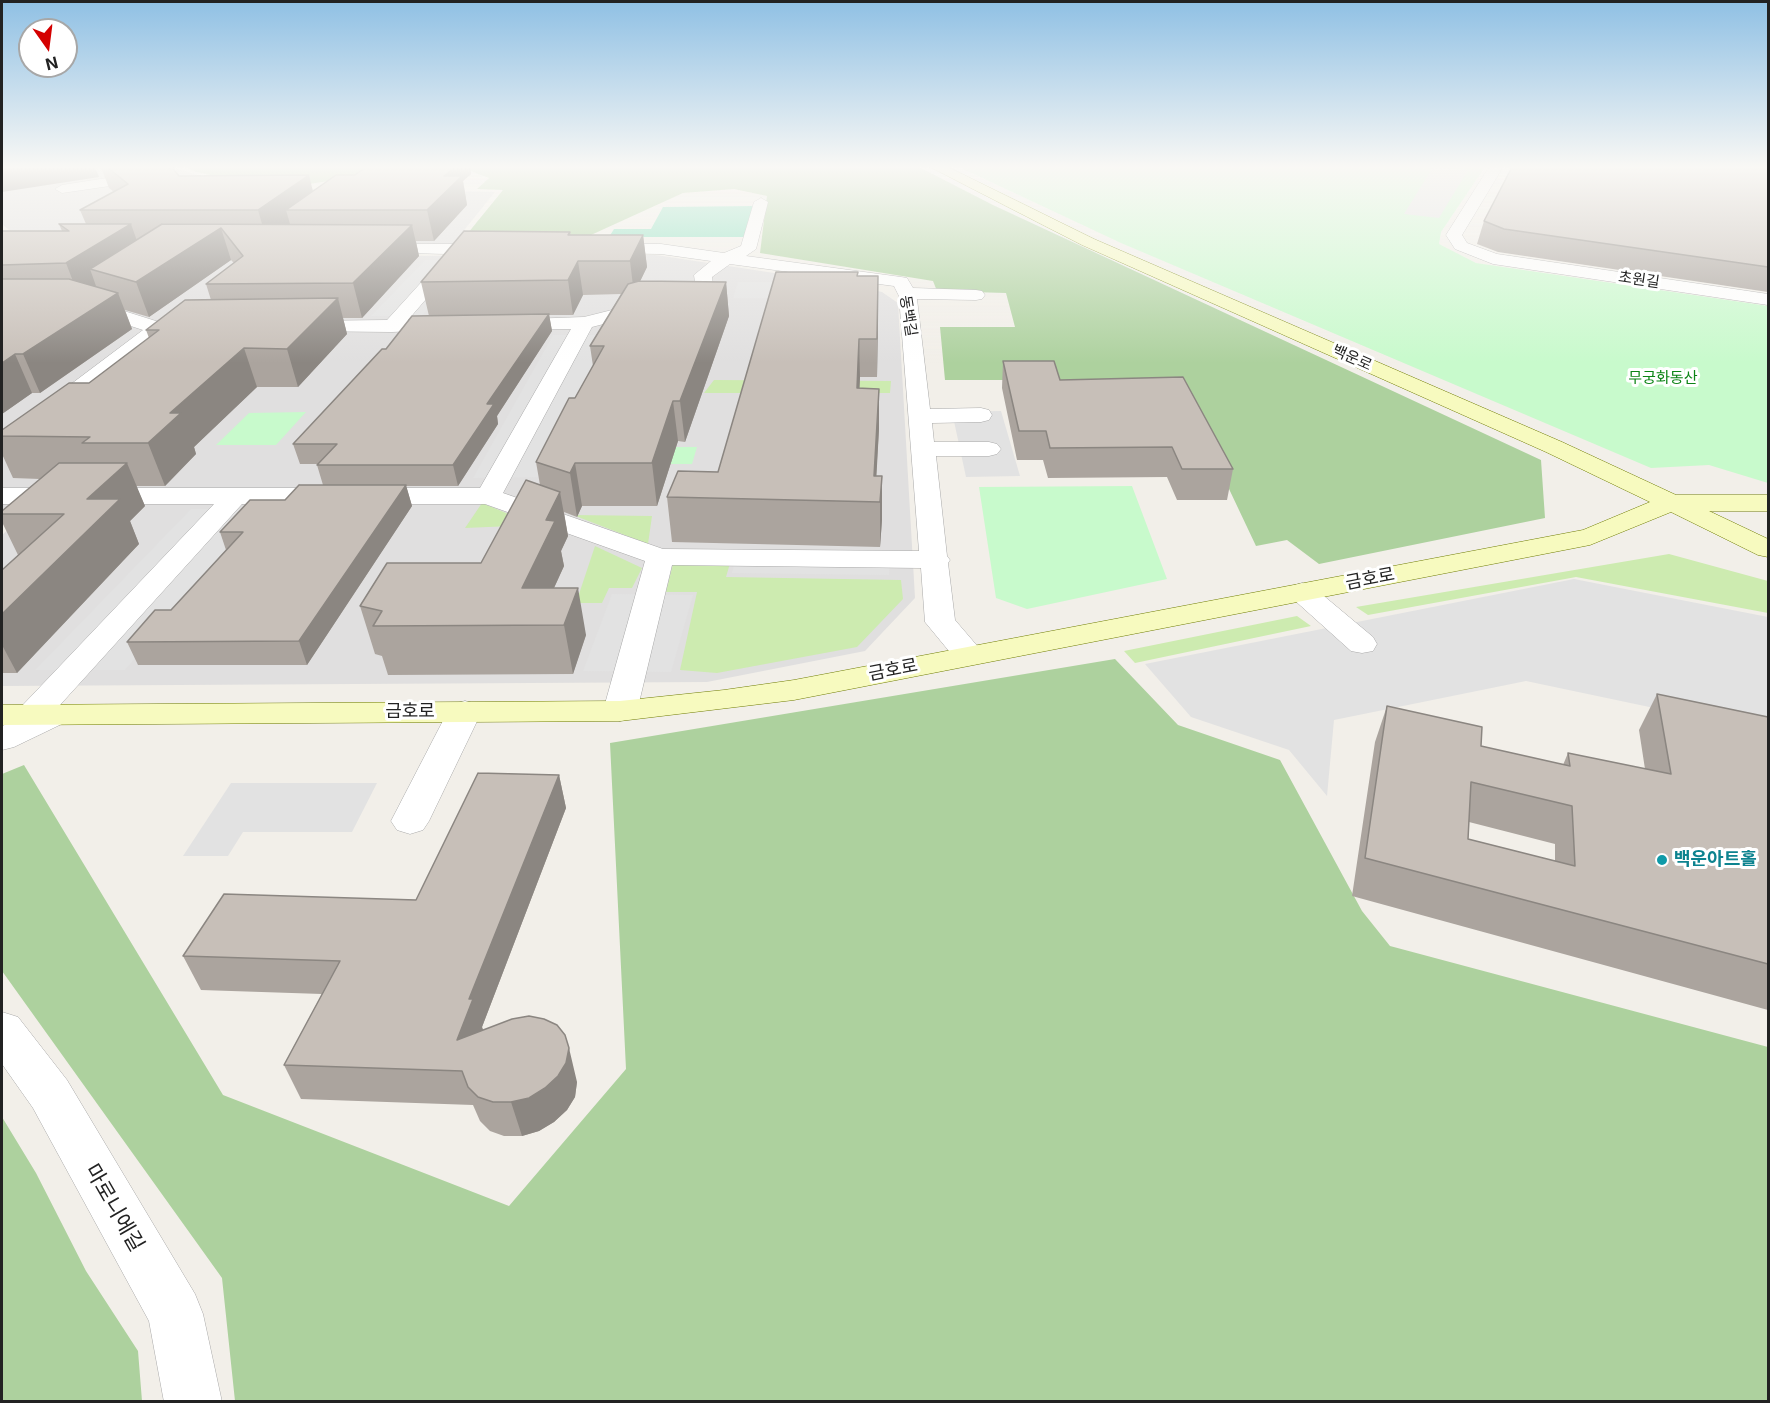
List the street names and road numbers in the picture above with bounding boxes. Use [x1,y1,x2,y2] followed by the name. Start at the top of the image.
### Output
[1617,268,1661,292] street label: 초원길
[896,294,920,338] street label: 동백길
[1329,341,1375,375] street label: 백운로
[1344,564,1396,594] street label: 금호로
[867,655,919,685] street label: 금호로
[385,701,435,723] street label: 금호로
[79,1160,149,1256] street label: 마로니에길

